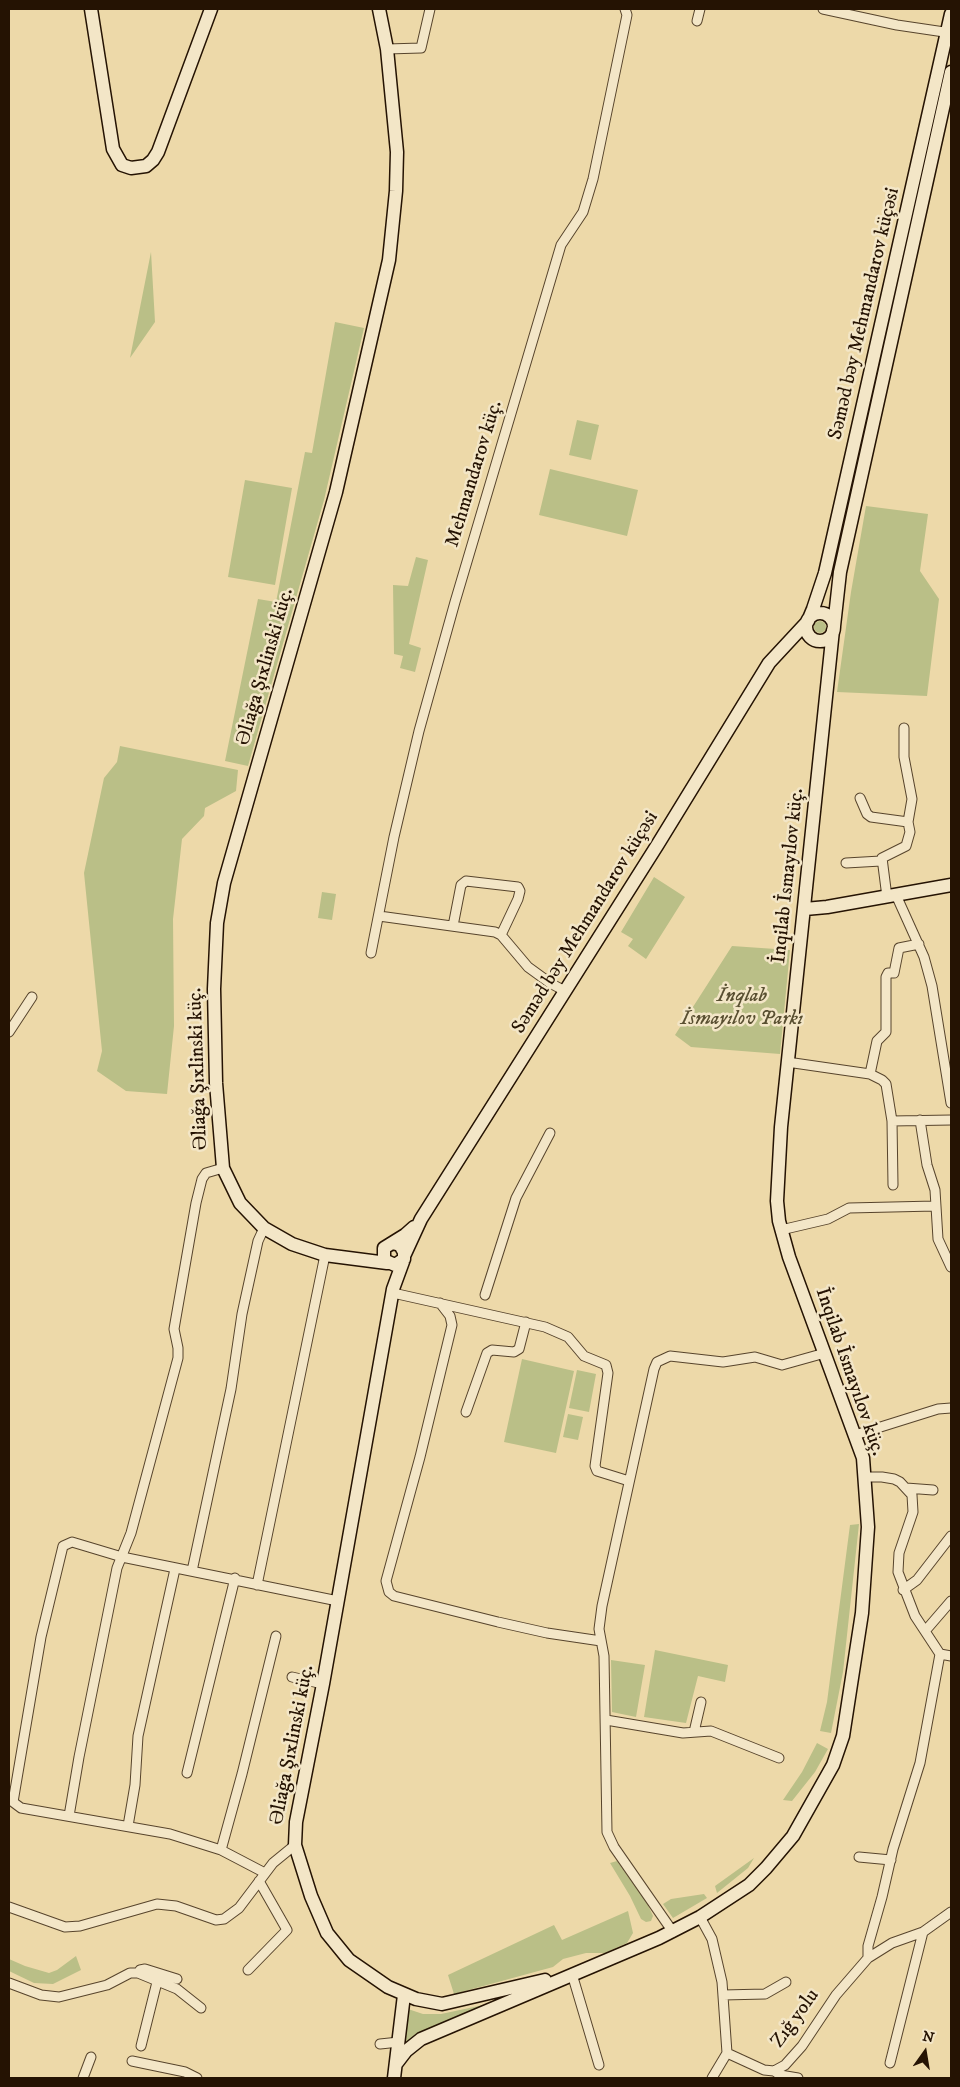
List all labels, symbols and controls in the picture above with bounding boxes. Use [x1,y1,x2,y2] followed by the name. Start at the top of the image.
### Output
[824,186,906,442] street label: Səməd bəy Mehmandarov küçəsi
[441,398,509,550] street label: Mehmandarov küç.
[232,586,300,748] street label: Əliağa Şıxlinski küç.
[768,787,810,965] street label: İnqilab İsmayılov küç.
[508,807,664,1039] street label: Səməd bəy Mehmandarov küçəsi
[681,985,803,1032] park label: İnqlab İsmayılov Parkı
[184,987,214,1151] street label: Əliağa Şıxlinski küç.
[809,1285,889,1459] street label: İnqilab İsmayılov küç.
[266,1663,320,1827] street label: Əliağa Şıxlinski küç.
[767,1985,825,2053] street label: Zığ yolu
[900,2027,950,2077] north arrow
[921,2027,936,2047] text: N

